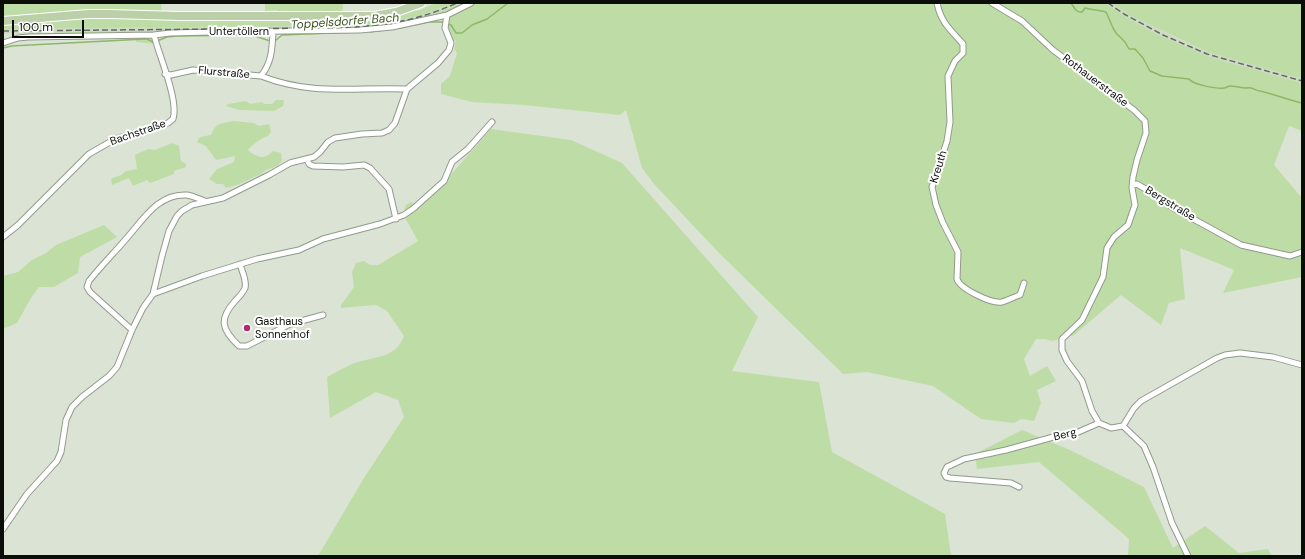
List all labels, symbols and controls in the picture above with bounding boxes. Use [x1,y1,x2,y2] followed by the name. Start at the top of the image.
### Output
[290,11,400,33] water label: Toppelsdorfer Bach
[14,12,86,38] scale bar
[19,19,53,35] text: 100 m
[209,25,269,39] street label: Untertöllern
[1060,52,1130,110] street label: Rothauerstraße
[198,64,250,82] street label: Flurstraße
[108,117,168,149] street label: Bachstraße
[928,149,950,185] street label: Kreuth
[1143,184,1197,224] street label: Bergstraße
[255,315,310,341] place label: Gasthaus Sonnenhof
[242,323,252,333] marker: Gasthaus Sonnenhof
[1052,426,1078,444] street label: Berg

